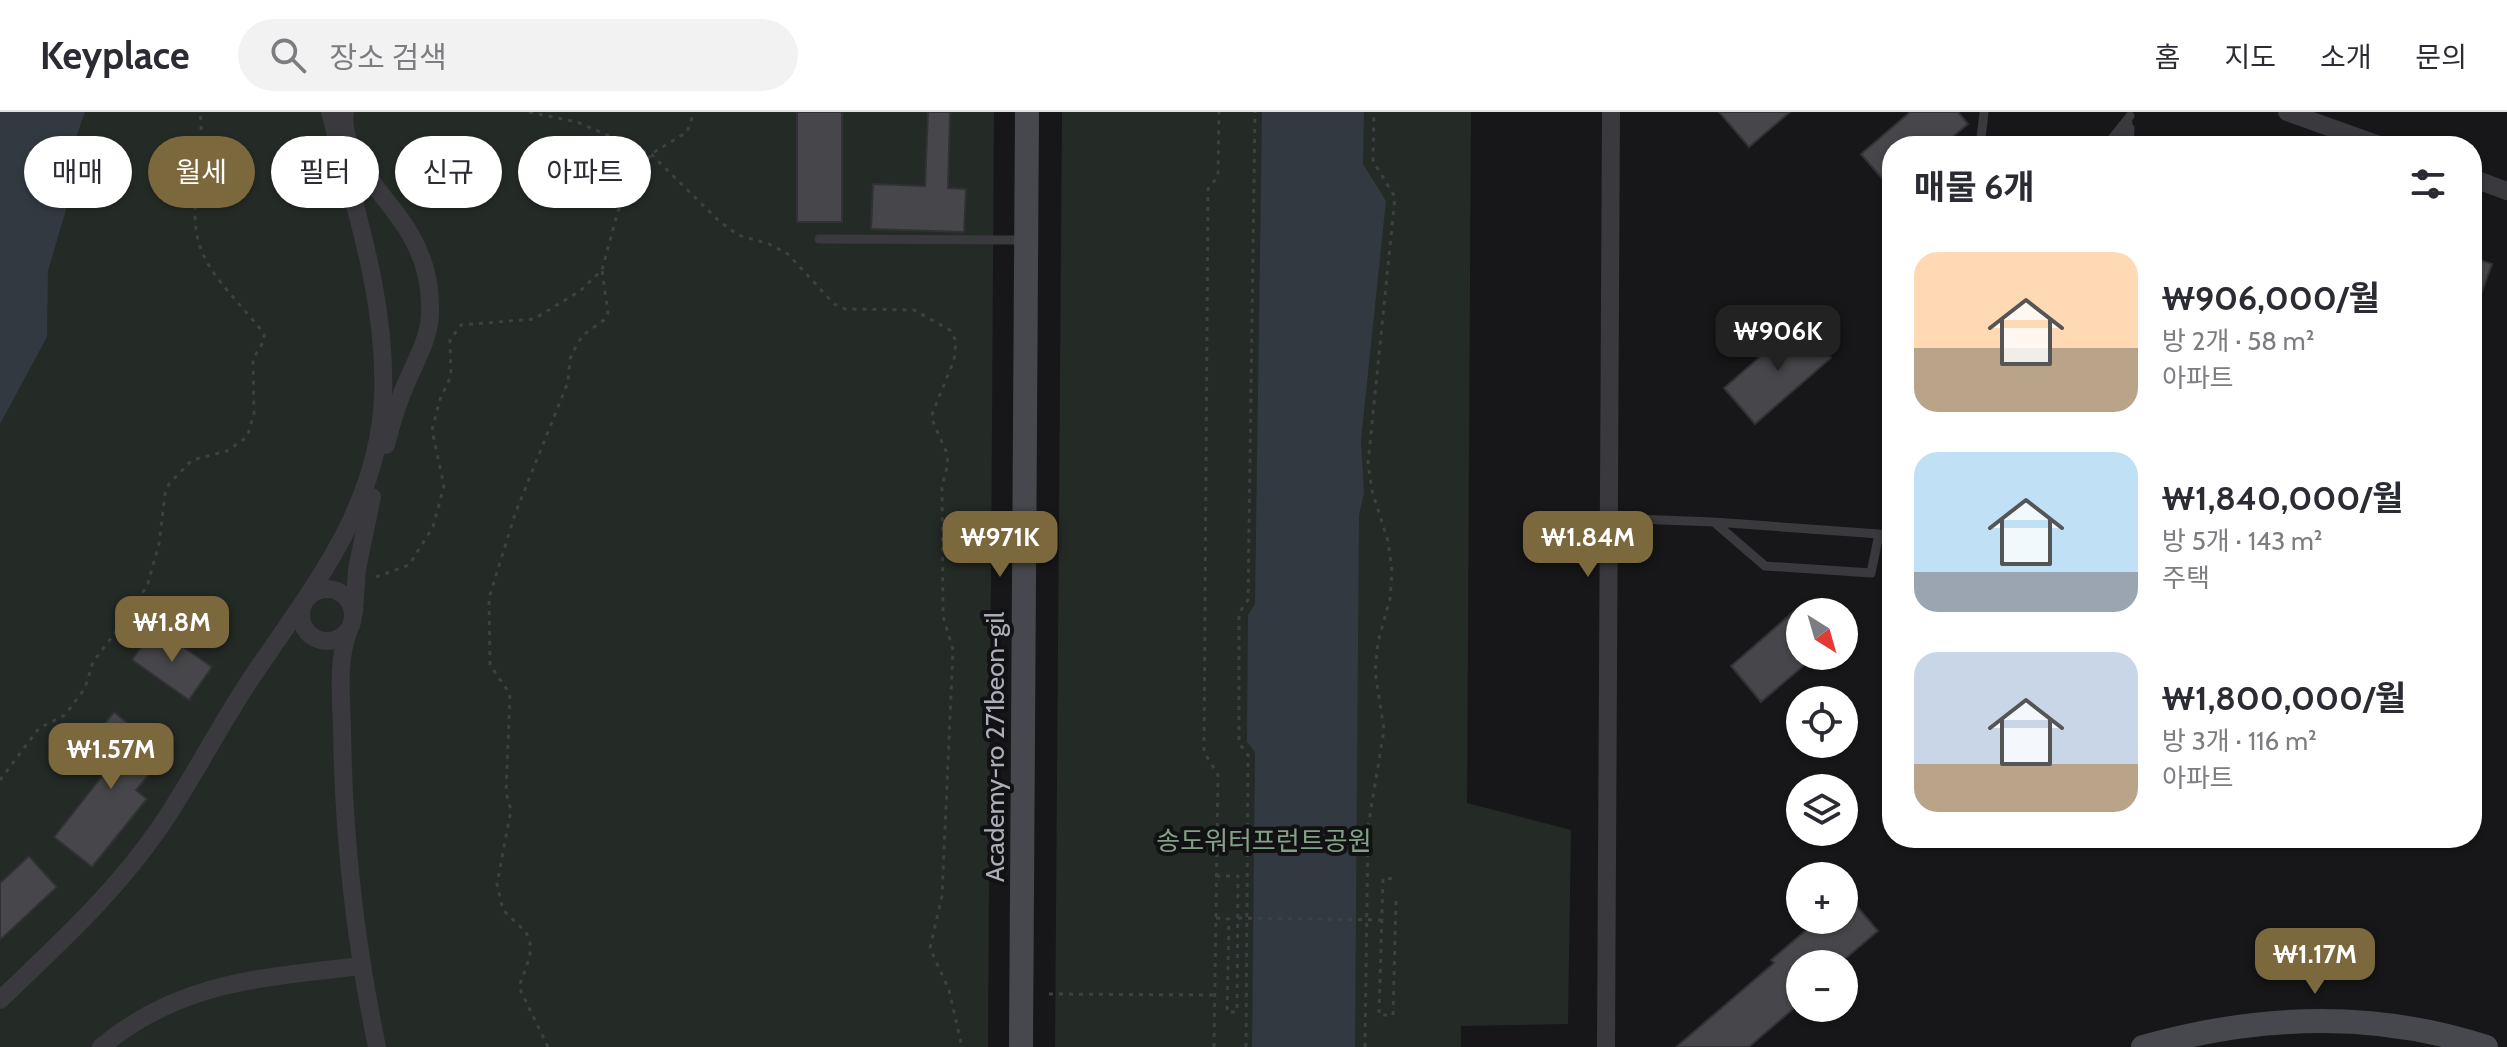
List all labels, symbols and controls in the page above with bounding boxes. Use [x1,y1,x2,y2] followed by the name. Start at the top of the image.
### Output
[238,19,798,91] search box
[40,32,190,79] text: Keyplace
[266,33,310,77] icon: search
[330,39,447,76] text: 장소 검색
[2155,40,2180,74] text: 홈
[2224,40,2276,74] text: 지도
[2320,40,2371,74] text: 소개
[2415,40,2467,74] text: 문의
[24,136,132,208] chip: 매매
[148,136,255,208] chip: 월세
[271,136,379,208] chip: 필터
[395,136,502,208] chip: 신규
[518,136,651,208] chip: 아파트
[2406,162,2450,206] icon: filters
[1914,166,2035,208] text: 매물 6개
[2162,277,2380,319] text: ₩906,000/월
[1978,284,2074,380] icon: home
[1722,305,1834,373] pin: ₩906K
[1733,315,1823,347] text: ₩906K
[2162,325,2314,357] text: 방 2개 · 58 m²
[2162,362,2234,394] text: 아파트
[2162,477,2403,519] text: ₩1,840,000/월
[1978,484,2074,580] icon: home
[944,511,1056,579] pin: ₩971K
[1523,511,1653,579] pin: ₩1.84M
[961,521,1039,553] text: ₩971K
[1541,521,1635,553] text: ₩1.84M
[2162,525,2323,557] text: 방 5개 · 143 m²
[2162,562,2210,594] text: 주택
[116,596,228,664] pin: ₩1.8M
[1786,598,1858,670] north arrow
[1786,598,1858,1022] map controls
[133,606,211,638] text: ₩1.8M
[979,612,1011,882] street label: Academy-ro 271beon-gil
[2162,677,2406,719] text: ₩1,800,000/월
[1978,684,2074,780] icon: home
[1786,686,1858,758] button: locate
[46,723,176,791] pin: ₩1.57M
[2162,725,2317,757] text: 방 3개 · 116 m²
[67,733,155,765] text: ₩1.57M
[2162,762,2234,794] text: 아파트
[1786,774,1858,846] button: layers
[1156,825,1372,857] park label: 송도워터프런트공원
[1786,862,1858,934] button: +
[2250,928,2380,996] pin: ₩1.17M
[2273,938,2357,970] text: ₩1.17M
[1786,950,1858,1022] button: −

